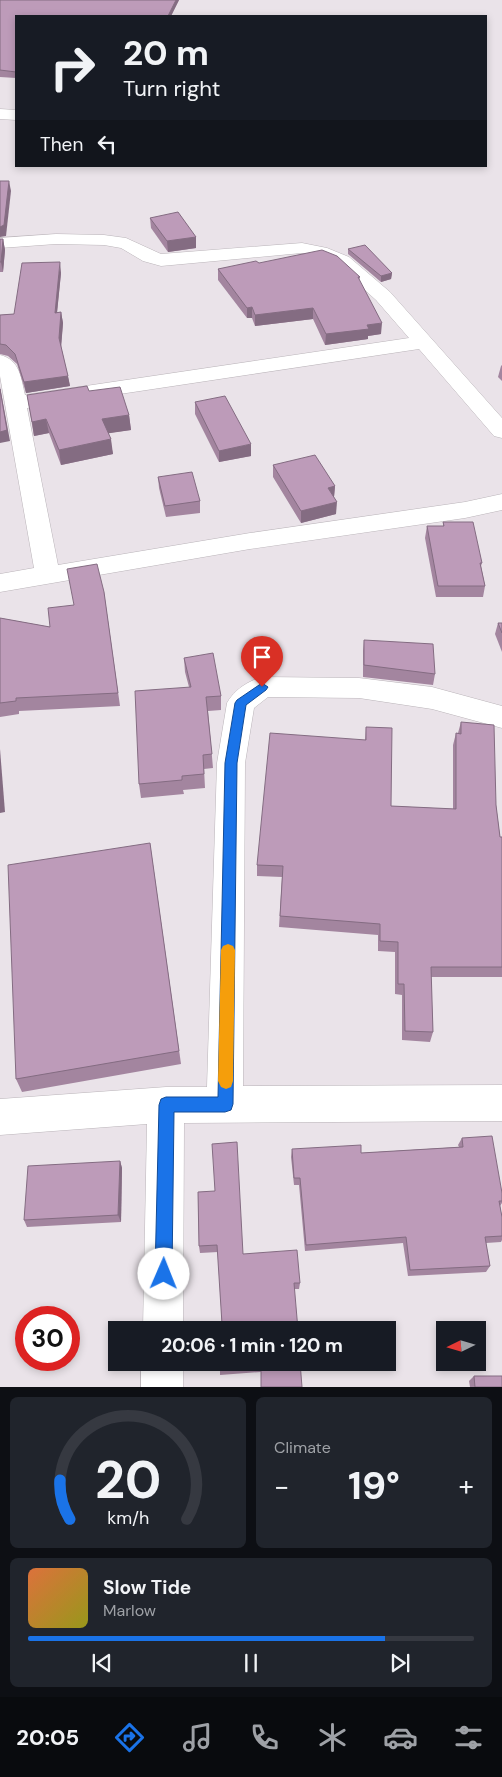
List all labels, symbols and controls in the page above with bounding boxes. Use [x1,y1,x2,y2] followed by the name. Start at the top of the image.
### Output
[123,30,209,76] text: 20 m
[40,35,105,100] icon: right
[123,74,220,103] text: Turn right
[93,130,121,158] icon: left
[40,132,83,157] text: Then
[241,636,283,687] pin
[248,643,276,671] icon: arrive
[137,1247,189,1299] position arrow
[15,1306,80,1371] speed limit sign: 30
[436,1321,486,1371] north arrow
[436,1321,486,1371] map controls
[161,1333,343,1358] text: 20:06 · 1 min · 120 m
[274,1437,331,1458] text: Climate
[95,1446,161,1514] text: 20
[348,1461,400,1511] text: 19°
[274,1468,289,1505] text: −
[459,1468,474,1505] text: +
[107,1506,149,1530] text: km/h
[103,1575,191,1600] text: Slow Tide
[103,1600,156,1621] text: Marlow
[88,1649,116,1677] icon: previous
[237,1649,265,1677] icon: pause
[386,1649,414,1677] icon: next
[112,1720,147,1755] icon: directions
[180,1720,215,1755] icon: music
[247,1720,282,1755] icon: phone
[315,1720,350,1755] icon: climate
[383,1720,418,1755] icon: car
[451,1720,486,1755] icon: filters
[16,1723,79,1752] text: 20:05

